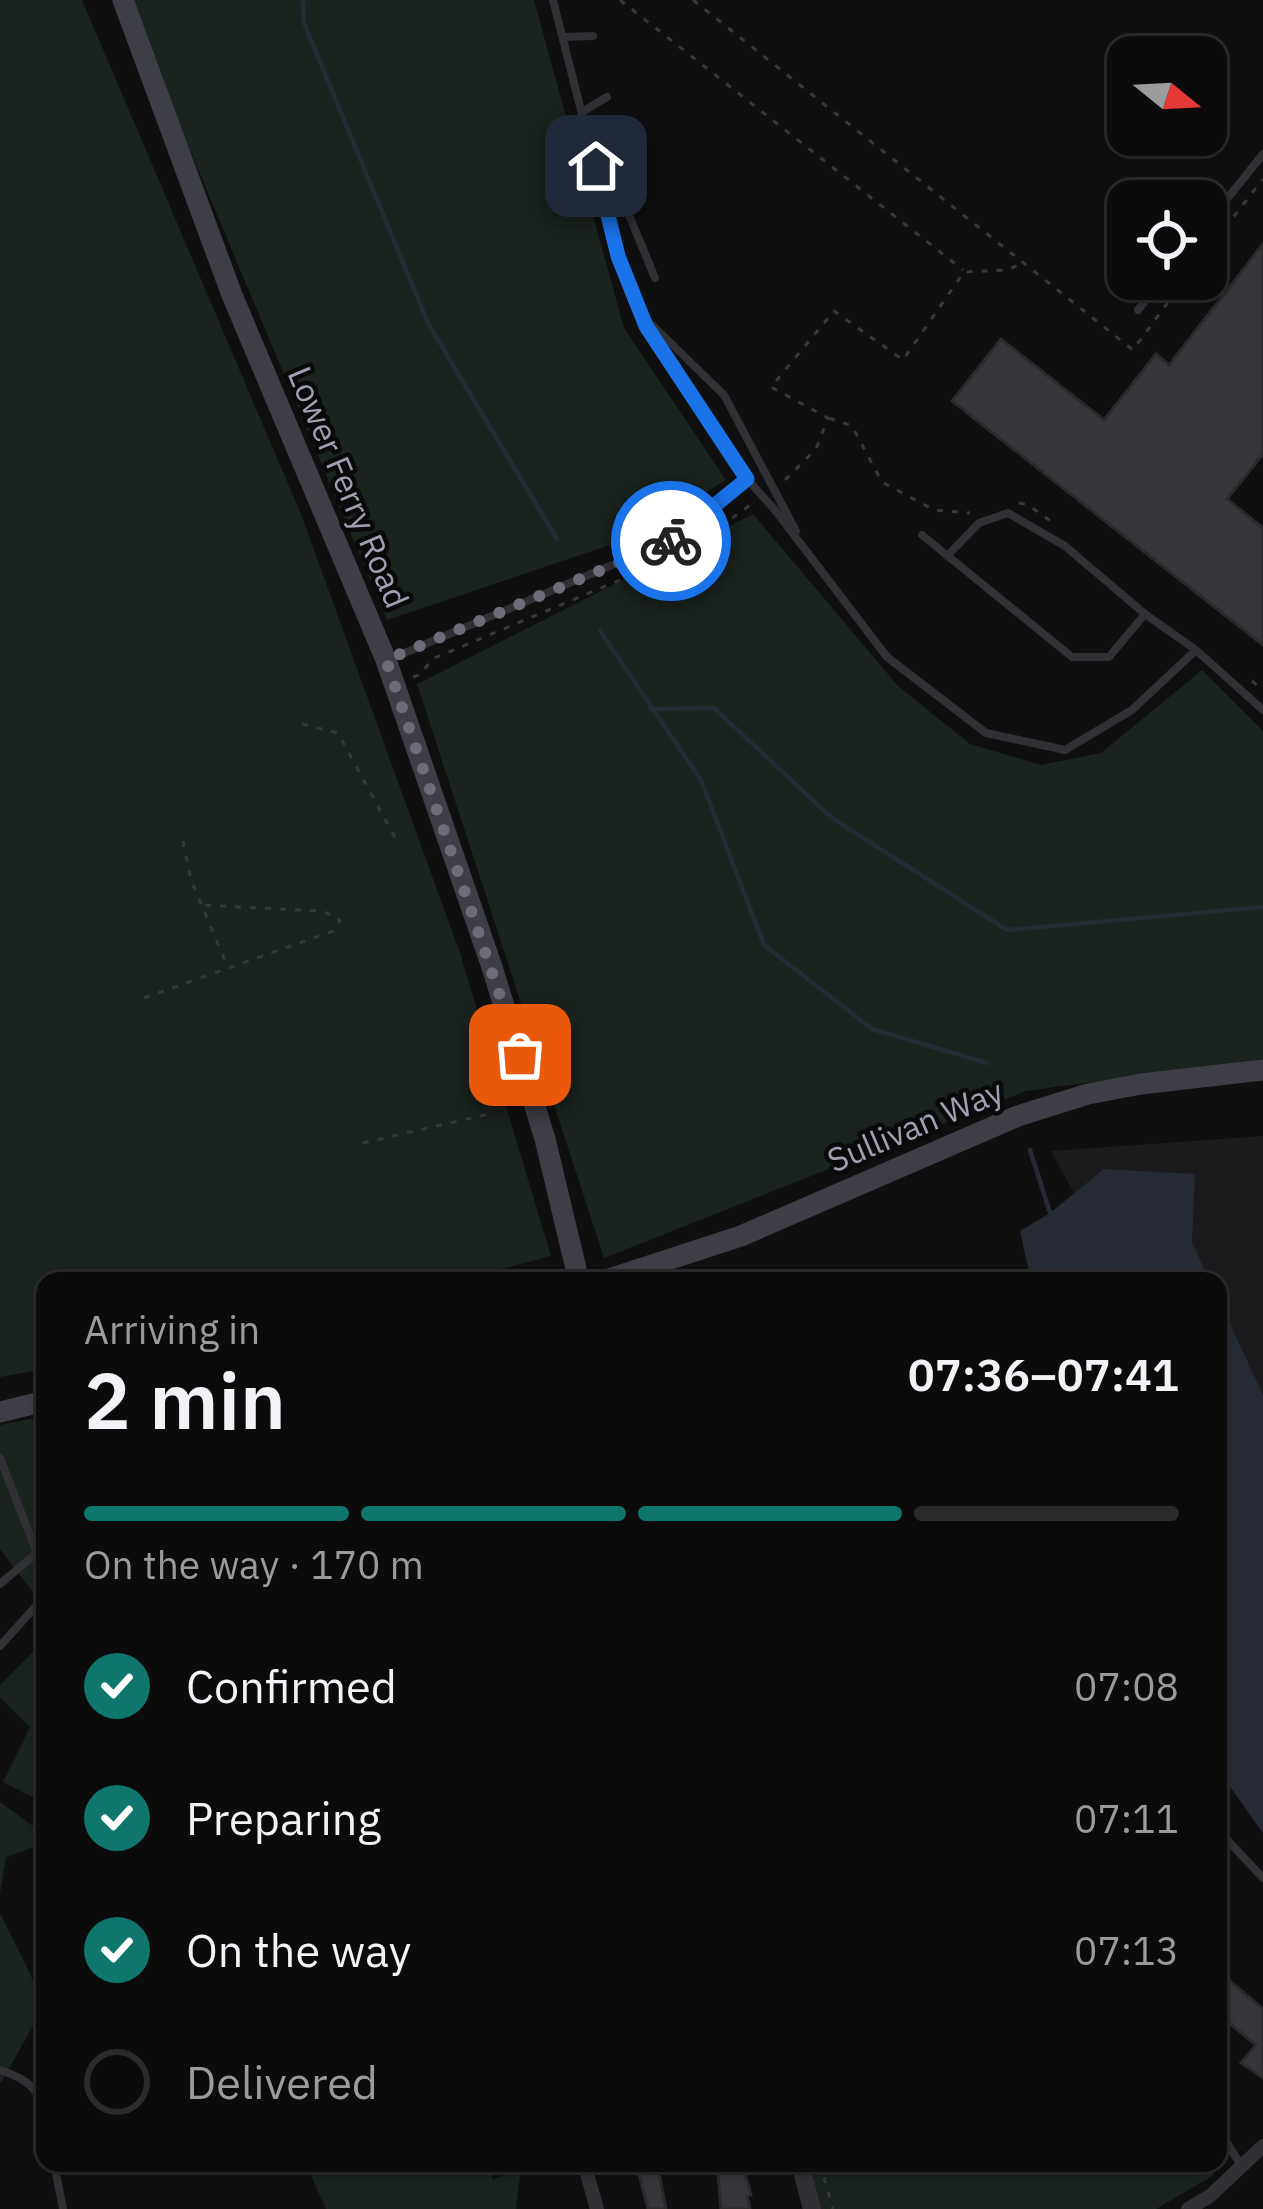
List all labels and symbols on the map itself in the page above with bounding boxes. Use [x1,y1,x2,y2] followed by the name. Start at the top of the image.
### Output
[1107,36,1227,156] north arrow
[545,115,647,217] pin
[279,360,419,614] street label: Lower Ferry Road
[611,481,731,601] courier
[469,1004,571,1106] pin
[821,1069,1009,1181] street label: Sullivan Way

